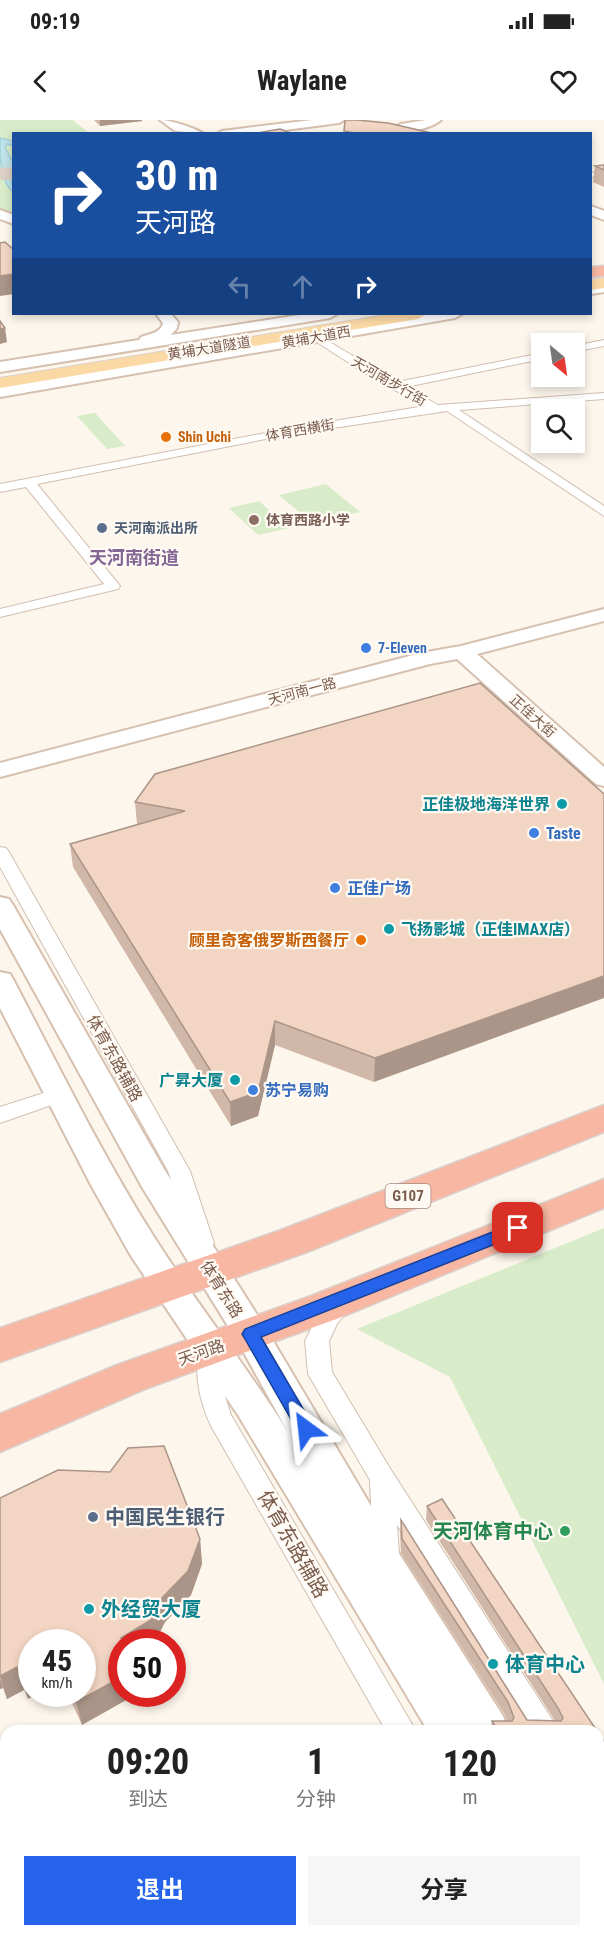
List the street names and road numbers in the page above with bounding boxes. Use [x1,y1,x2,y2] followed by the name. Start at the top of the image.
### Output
[280,323,352,351] street label: 黄埔大道西
[166,334,252,362] street label: 黄埔大道隧道
[349,353,429,409] street label: 天河南步行街
[264,416,336,444] street label: 体育西横街
[266,674,338,708] street label: 天河南一路
[507,691,559,741] street label: 正佳大街
[83,1012,146,1105] street label: 体育东路辅路
[386,1184,430,1208] road number: G107
[197,1257,247,1321] street label: 体育东路
[175,1336,227,1369] street label: 天河路
[253,1486,333,1602] street label: 体育东路辅路

